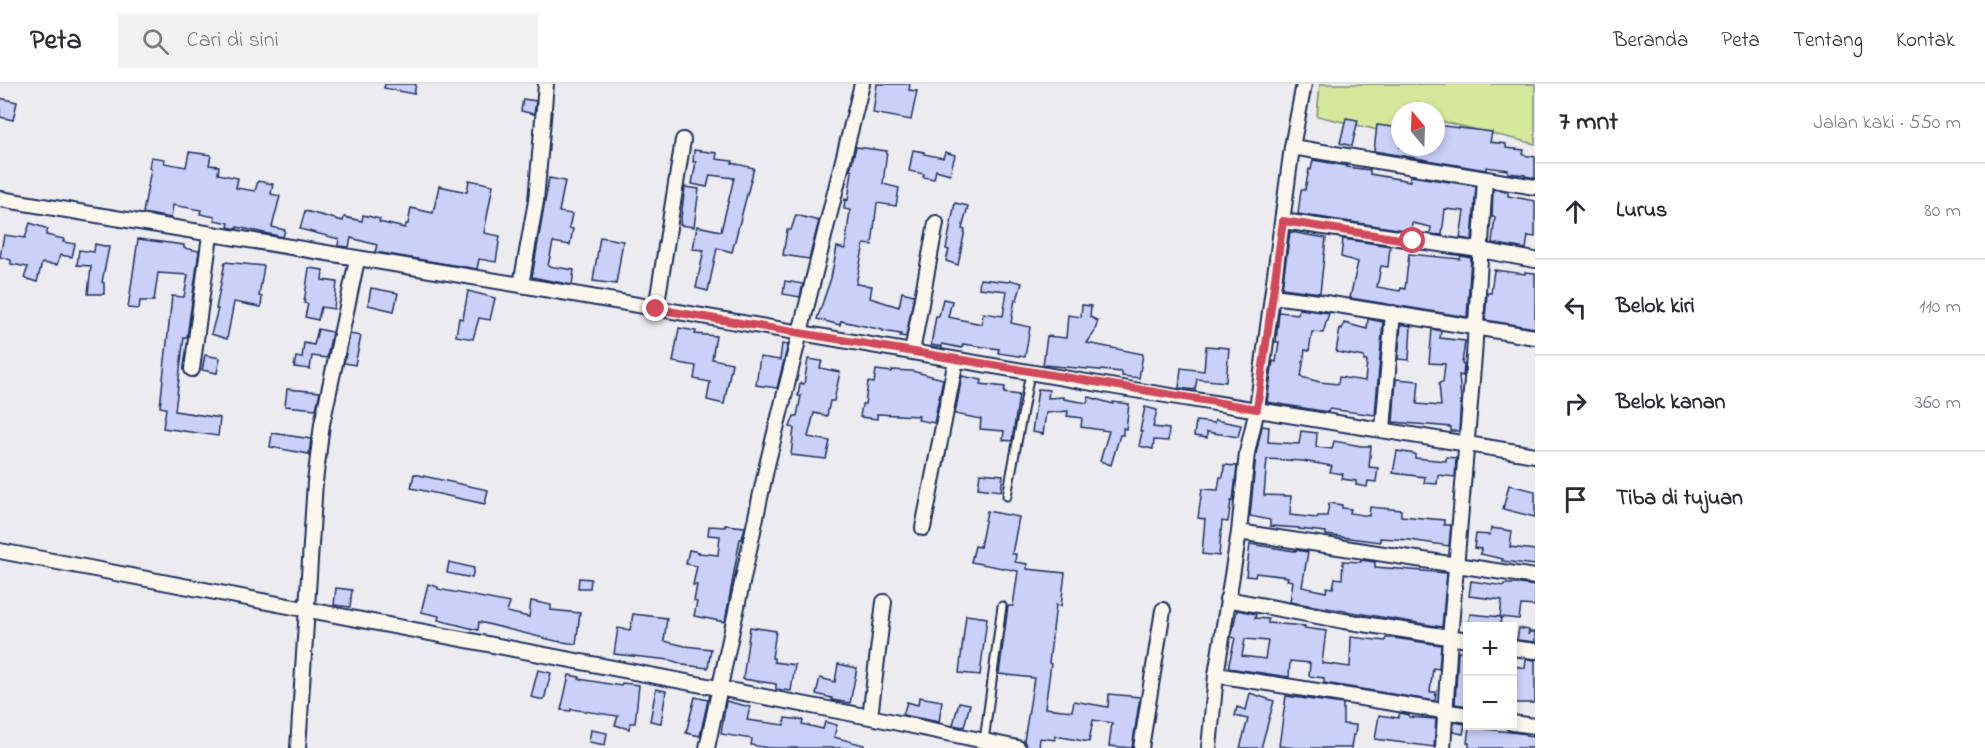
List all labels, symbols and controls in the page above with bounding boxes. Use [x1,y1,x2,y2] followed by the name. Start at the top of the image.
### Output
[118,14,538,68] search box
[30,21,82,62] text: Peta
[139,25,172,58] icon: search
[187,25,279,57] text: Cari di sini
[1613,26,1688,56] text: Beranda
[1721,26,1760,56] text: Peta
[1793,26,1863,56] text: Tentang
[1896,26,1955,56] text: Kontak
[1391,102,1445,156] north arrow
[1559,104,1618,142] text: 7 mnt
[1813,109,1961,138] text: Jalan kaki · 550 m
[1559,195,1592,228] icon: ahead
[1616,195,1667,227] text: Lurus
[1924,197,1961,226] text: 80 m
[1399,227,1425,253] route start
[1559,291,1592,324] icon: left
[1616,291,1695,323] text: Belok kiri
[1919,293,1961,322] text: 110 m
[642,295,668,321] route end
[1559,387,1592,420] icon: right
[1616,387,1725,419] text: Belok kanan
[1915,389,1961,418] text: 360 m
[1559,483,1592,516] icon: arrive
[1616,483,1743,515] text: Tiba di tujuan
[1463,622,1517,730] map controls
[1463,622,1517,676] button: +
[1463,676,1517,730] button: −

